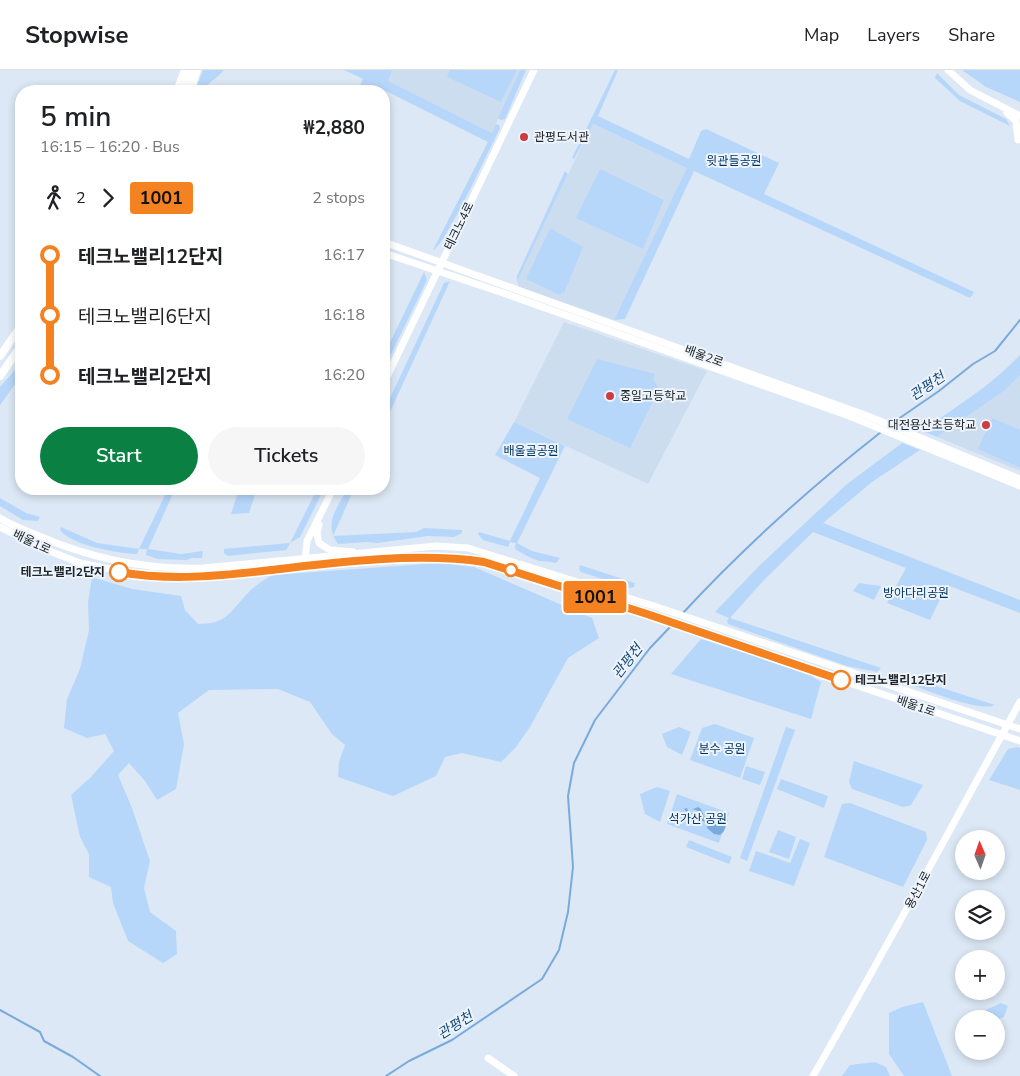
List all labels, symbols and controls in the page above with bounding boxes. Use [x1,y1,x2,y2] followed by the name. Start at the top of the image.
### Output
[25,19,128,51] text: Stopwise
[804,23,839,47] text: Map
[867,23,920,47] text: Layers
[948,23,995,47] text: Share
[40,98,111,136] text: 5 min
[303,115,365,141] text: ₩2,880
[534,129,589,145] place label: 관평도서관
[518,131,530,143] marker: 관평도서관
[40,136,180,158] text: 16:15 – 16:20 · Bus
[706,153,762,169] park label: 윗관들공원
[40,184,68,212] icon: walk
[94,184,122,212] icon: forward
[140,186,183,210] text: 1001
[76,187,86,209] text: 2
[312,187,365,209] text: 2 stops
[441,199,477,253] street label: 테크노4로
[78,244,223,270] text: 테크노밸리12단지
[323,244,365,266] text: 16:17
[78,304,212,330] text: 테크노밸리6단지
[323,304,365,326] text: 16:18
[682,342,726,370] street label: 배울2로
[78,364,212,390] text: 테크노밸리2단지
[323,364,365,386] text: 16:20
[906,367,950,405] water label: 관평천
[620,388,686,404] place label: 중일고등학교
[604,390,616,402] marker: 중일고등학교
[888,417,976,433] place label: 대전용산초등학교
[980,419,992,431] marker: 대전용산초등학교
[40,427,198,485] button: Start
[208,427,365,485] button: Tickets
[503,443,559,459] park label: 배울골공원
[10,526,54,558] street label: 배울1로
[109,562,129,582] marker: 테크노밸리2단지
[504,563,518,577] unlabelled marker
[21,564,105,580] place label: 테크노밸리2단지
[560,581,630,613] line badge: 1001
[573,585,617,609] text: 1001
[883,585,949,601] park label: 방아다리공원
[608,639,647,682] water label: 관평천
[831,670,851,690] marker: 테크노밸리12단지
[855,672,947,688] place label: 테크노밸리12단지
[894,692,938,720] street label: 배울1로
[698,741,746,757] park label: 분수 공원
[669,811,727,827] park label: 석가산 공원
[955,830,1005,880] north arrow
[955,830,1005,1060] map controls
[901,868,935,912] street label: 용산1로
[955,890,1005,940] button: layers
[955,950,1005,1000] button: +
[434,1007,478,1044] water label: 관평천
[955,1010,1005,1060] button: −

